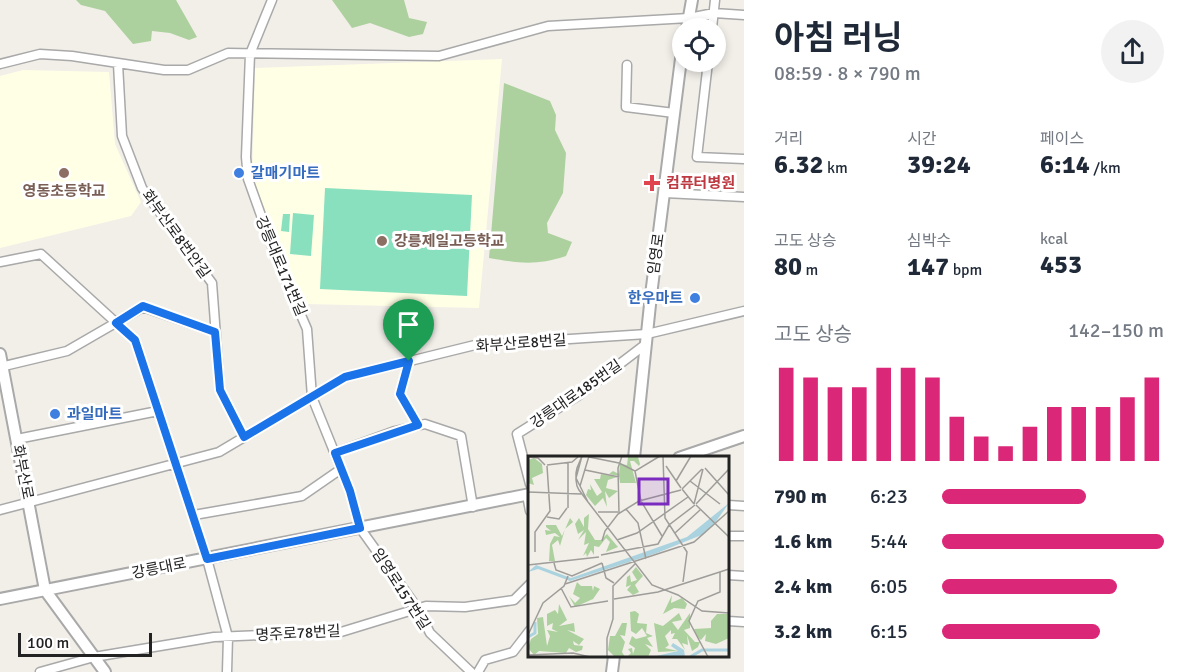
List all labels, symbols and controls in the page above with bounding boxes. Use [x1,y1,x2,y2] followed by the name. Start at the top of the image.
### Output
[672,18,726,72] map controls
[672,18,726,72] button: locate
[774,18,903,59] text: 아침 러닝
[1101,20,1164,83] button: share
[774,61,921,86] text: 08:59 · 8 × 790 m
[774,129,803,149] text: 거리
[907,129,936,149] text: 시간
[1040,129,1084,149] text: 페이스
[774,149,824,181] text: 6.32
[907,149,971,181] text: 39:24
[1040,149,1090,181] text: 6:14
[824,158,848,178] text: km
[1090,158,1121,178] text: /km
[251,164,320,182] place label: 갈매기마트
[57,166,71,180] marker: 영동초등학교
[232,166,246,180] marker: 갈매기마트
[643,174,661,192] marker: 컴퓨터병원
[666,174,735,192] place label: 컴퓨터병원
[23,182,106,200] place label: 영동초등학교
[138,186,214,282] street label: 화부산로8번안길
[252,213,310,319] street label: 강릉대로171번길
[1040,229,1068,249] text: kcal
[774,231,836,251] text: 고도 상승
[907,231,951,251] text: 심박수
[394,232,505,250] place label: 강릉제일고등학교
[644,232,668,276] street label: 임영로
[375,234,389,248] marker: 강릉제일고등학교
[1040,249,1082,281] text: 453
[774,251,802,283] text: 80
[907,251,949,283] text: 147
[802,260,818,280] text: m
[949,260,982,280] text: bpm
[628,289,683,307] place label: 한우마트
[688,291,702,305] marker: 한우마트
[383,299,434,361] pin
[392,308,425,341] icon: arrive
[1068,318,1164,343] text: 142–150 m
[774,322,852,347] text: 고도 상승
[475,331,567,355] street label: 화부산로8번길
[527,356,625,432] street label: 강릉대로185번길
[67,405,122,423] place label: 과일마트
[48,407,62,421] marker: 과일마트
[9,443,37,501] street label: 화부산로
[528,456,729,657] inset map
[774,484,827,509] text: 790 m
[870,484,908,509] text: 6:23
[774,529,832,554] text: 1.6 km
[870,529,908,554] text: 5:44
[368,545,434,633] street label: 임영로157번길
[130,554,188,582] street label: 강릉대로
[774,574,832,599] text: 2.4 km
[870,574,908,599] text: 6:05
[774,619,832,644] text: 3.2 km
[870,619,908,644] text: 6:15
[255,622,341,644] street label: 명주로78번길
[18,630,152,658] scale bar
[27,633,69,653] text: 100 m

